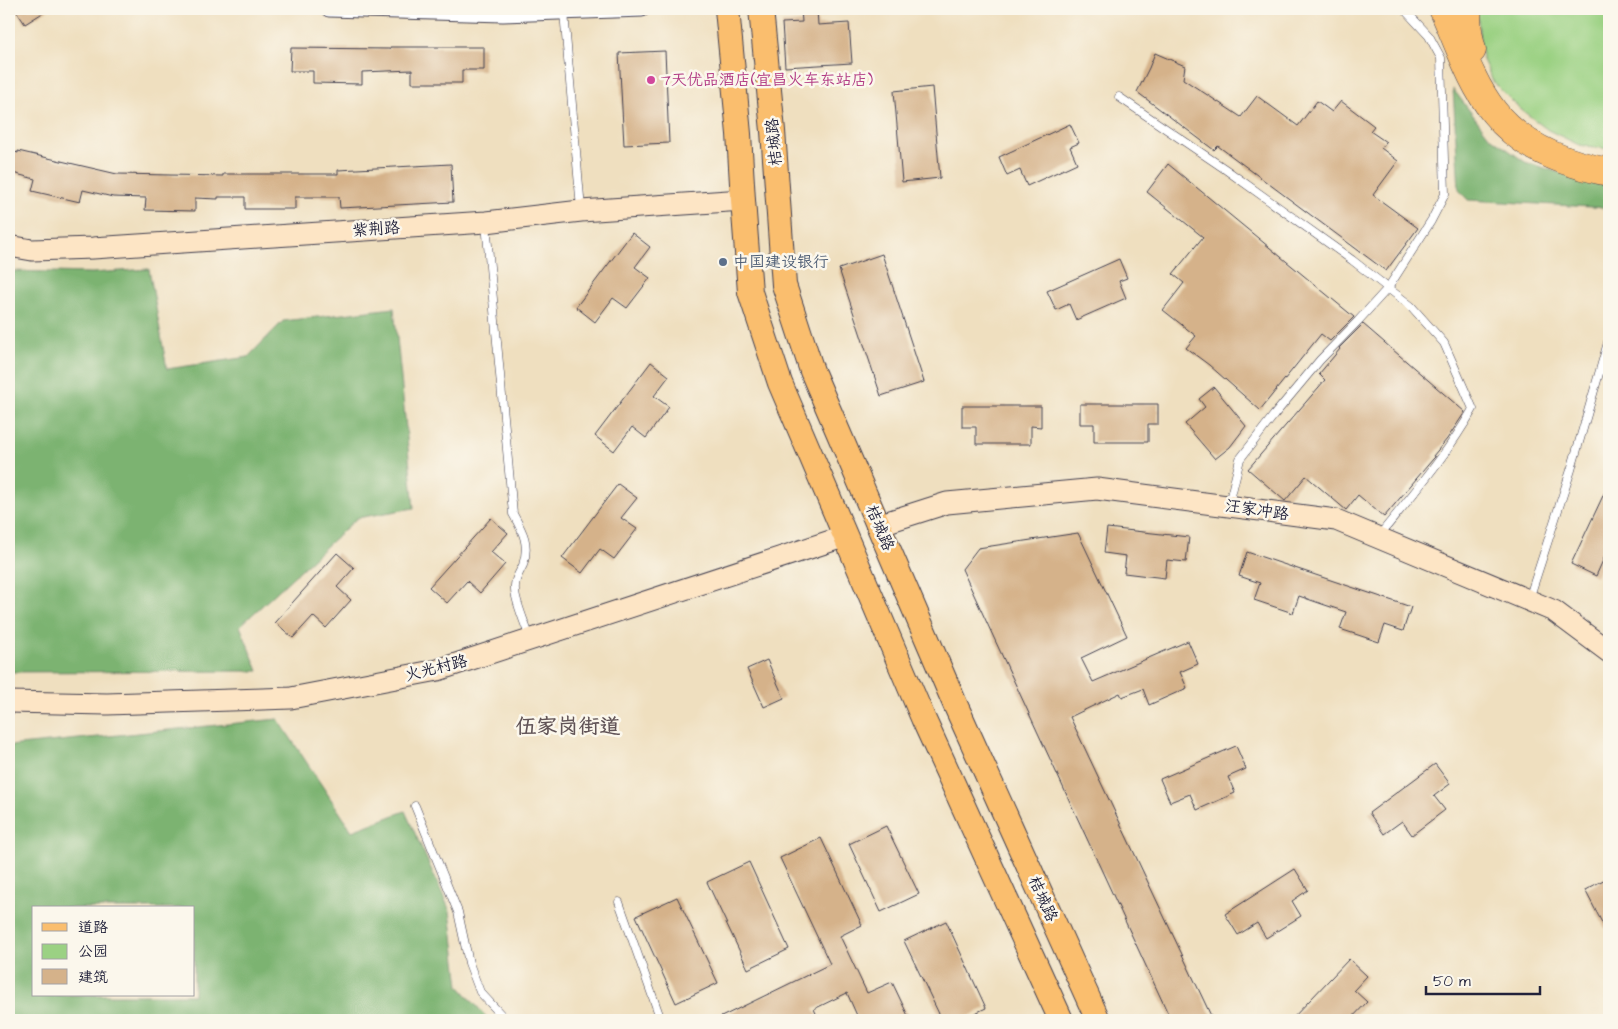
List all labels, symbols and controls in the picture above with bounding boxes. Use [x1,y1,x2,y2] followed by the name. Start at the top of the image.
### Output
[661,69,874,91] place label: 7天优品酒店(宜昌火车东站店)
[645,74,657,86] marker: 7天优品酒店(宜昌火车东站店)
[761,117,787,167] street label: 桔城路
[351,216,401,242] street label: 紫荆路
[733,251,829,273] place label: 中国建设银行
[717,256,729,268] marker: 中国建设银行
[1224,495,1290,525] street label: 汪家冲路
[860,502,900,554] street label: 桔城路
[402,650,470,686] street label: 火光村路
[516,712,621,741] district label: 伍家岗街道
[1023,873,1063,925] street label: 桔城路
[32,906,195,996] legend
[78,917,108,938] text: 道路
[78,941,108,962] text: 公园
[1426,964,1539,996] scale bar
[78,967,108,988] text: 建筑
[1433,971,1471,992] text: 50 m

